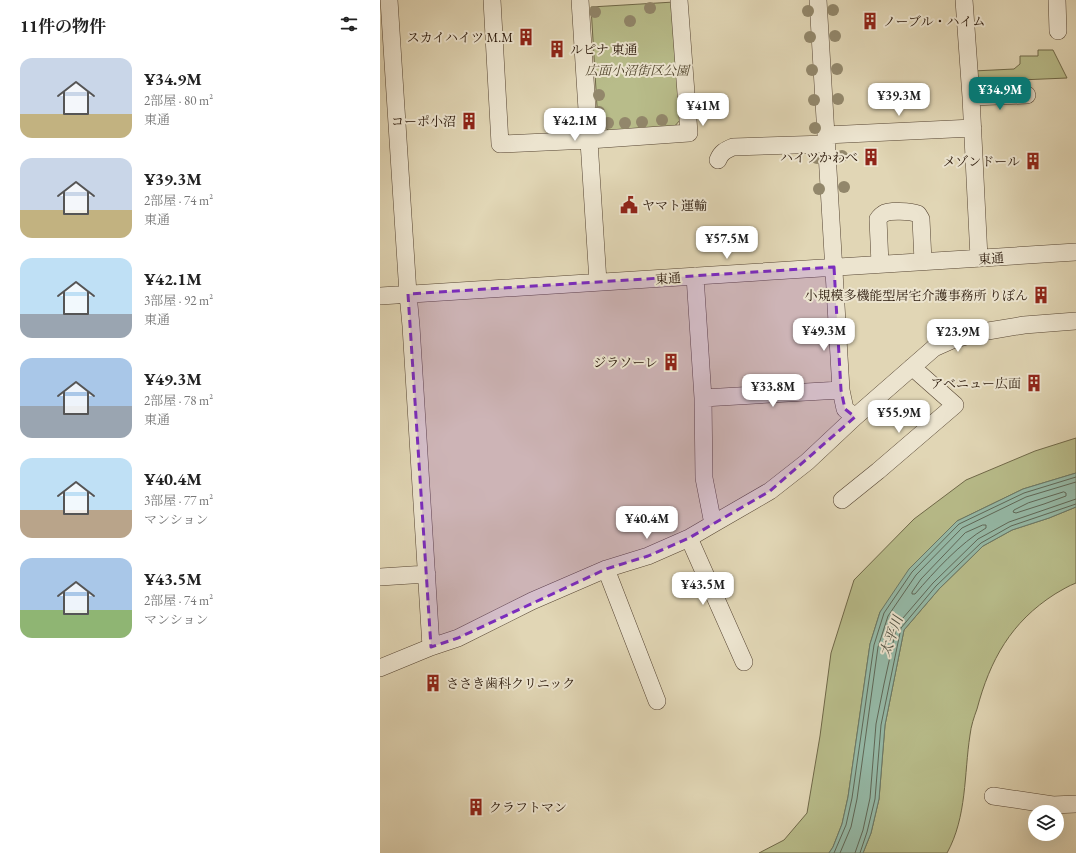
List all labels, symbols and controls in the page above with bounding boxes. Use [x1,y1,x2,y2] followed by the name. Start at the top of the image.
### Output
[860,11,880,31] building icon: ノーブル・ハイム
[338,13,360,35] icon: filters
[883,13,985,30] place label: ノーブル・ハイム
[20,15,106,37] text: 11件の物件
[516,27,536,47] building icon: スカイハイツ M.M
[407,29,513,46] place label: スカイハイツ M.M
[547,39,567,59] building icon: ルピナ 東通
[570,41,638,58] place label: ルピナ 東通
[585,62,691,79] park label: 広面小沼街区公園
[144,68,202,90] text: ¥34.9M
[52,74,100,122] icon: home
[967,77,1033,111] pin: ¥34.9M
[978,81,1022,98] text: ¥34.9M
[866,83,932,117] pin: ¥39.3M
[877,87,921,104] text: ¥39.3M
[144,92,213,109] text: 2部屋 · 80 m²
[679,93,727,127] pin: ¥41M
[686,97,720,114] text: ¥41M
[542,108,608,142] pin: ¥42.1M
[144,111,170,128] text: 東通
[459,111,479,131] building icon: コーポ小沼
[553,112,597,129] text: ¥42.1M
[391,113,456,130] place label: コーポ小沼
[861,147,881,167] building icon: ハイツかわべ
[780,149,858,166] place label: ハイツかわべ
[1023,151,1043,171] building icon: メゾンドール
[943,153,1020,170] place label: メゾンドール
[144,168,202,190] text: ¥39.3M
[52,174,100,222] icon: home
[144,192,213,209] text: 2部屋 · 74 m²
[619,195,639,215] public building icon: ヤマト運輸
[642,197,707,214] place label: ヤマト運輸
[144,211,170,228] text: 東通
[694,226,760,260] pin: ¥57.5M
[705,230,749,247] text: ¥57.5M
[977,249,1005,268] street label: 東通
[144,268,202,290] text: ¥42.1M
[654,269,682,288] street label: 東通
[52,274,100,322] icon: home
[1031,285,1051,305] building icon: 小規模多機能型居宅介護事務所 りぼん
[804,287,1028,304] place label: 小規模多機能型居宅介護事務所 りぼん
[144,292,213,309] text: 3部屋 · 92 m²
[144,311,170,328] text: 東通
[791,318,857,352] pin: ¥49.3M
[925,319,991,353] pin: ¥23.9M
[802,322,846,339] text: ¥49.3M
[936,323,980,340] text: ¥23.9M
[661,352,681,372] building icon: ジラソーレ
[593,354,658,371] place label: ジラソーレ
[144,368,202,390] text: ¥49.3M
[1024,373,1044,393] building icon: アベニュー広面
[52,374,100,422] icon: home
[740,374,806,408] pin: ¥33.8M
[931,375,1021,392] place label: アベニュー広面
[751,378,795,395] text: ¥33.8M
[144,392,213,409] text: 2部屋 · 78 m²
[866,400,932,434] pin: ¥55.9M
[877,404,921,421] text: ¥55.9M
[144,411,170,428] text: 東通
[144,468,202,490] text: ¥40.4M
[52,474,100,522] icon: home
[144,492,213,509] text: 3部屋 · 77 m²
[614,506,680,540] pin: ¥40.4M
[625,510,669,527] text: ¥40.4M
[144,511,208,528] text: マンション
[144,568,202,590] text: ¥43.5M
[670,572,736,606] pin: ¥43.5M
[52,574,100,622] icon: home
[681,576,725,593] text: ¥43.5M
[144,592,213,609] text: 2部屋 · 74 m²
[144,611,208,628] text: マンション
[875,611,907,659] water label: 太平川
[423,673,443,693] building icon: ささき歯科クリニック
[446,675,575,692] place label: ささき歯科クリニック
[466,797,486,817] building icon: クラフトマン
[489,799,567,816] place label: クラフトマン
[1028,805,1064,841] map controls
[1028,805,1064,841] button: layers

